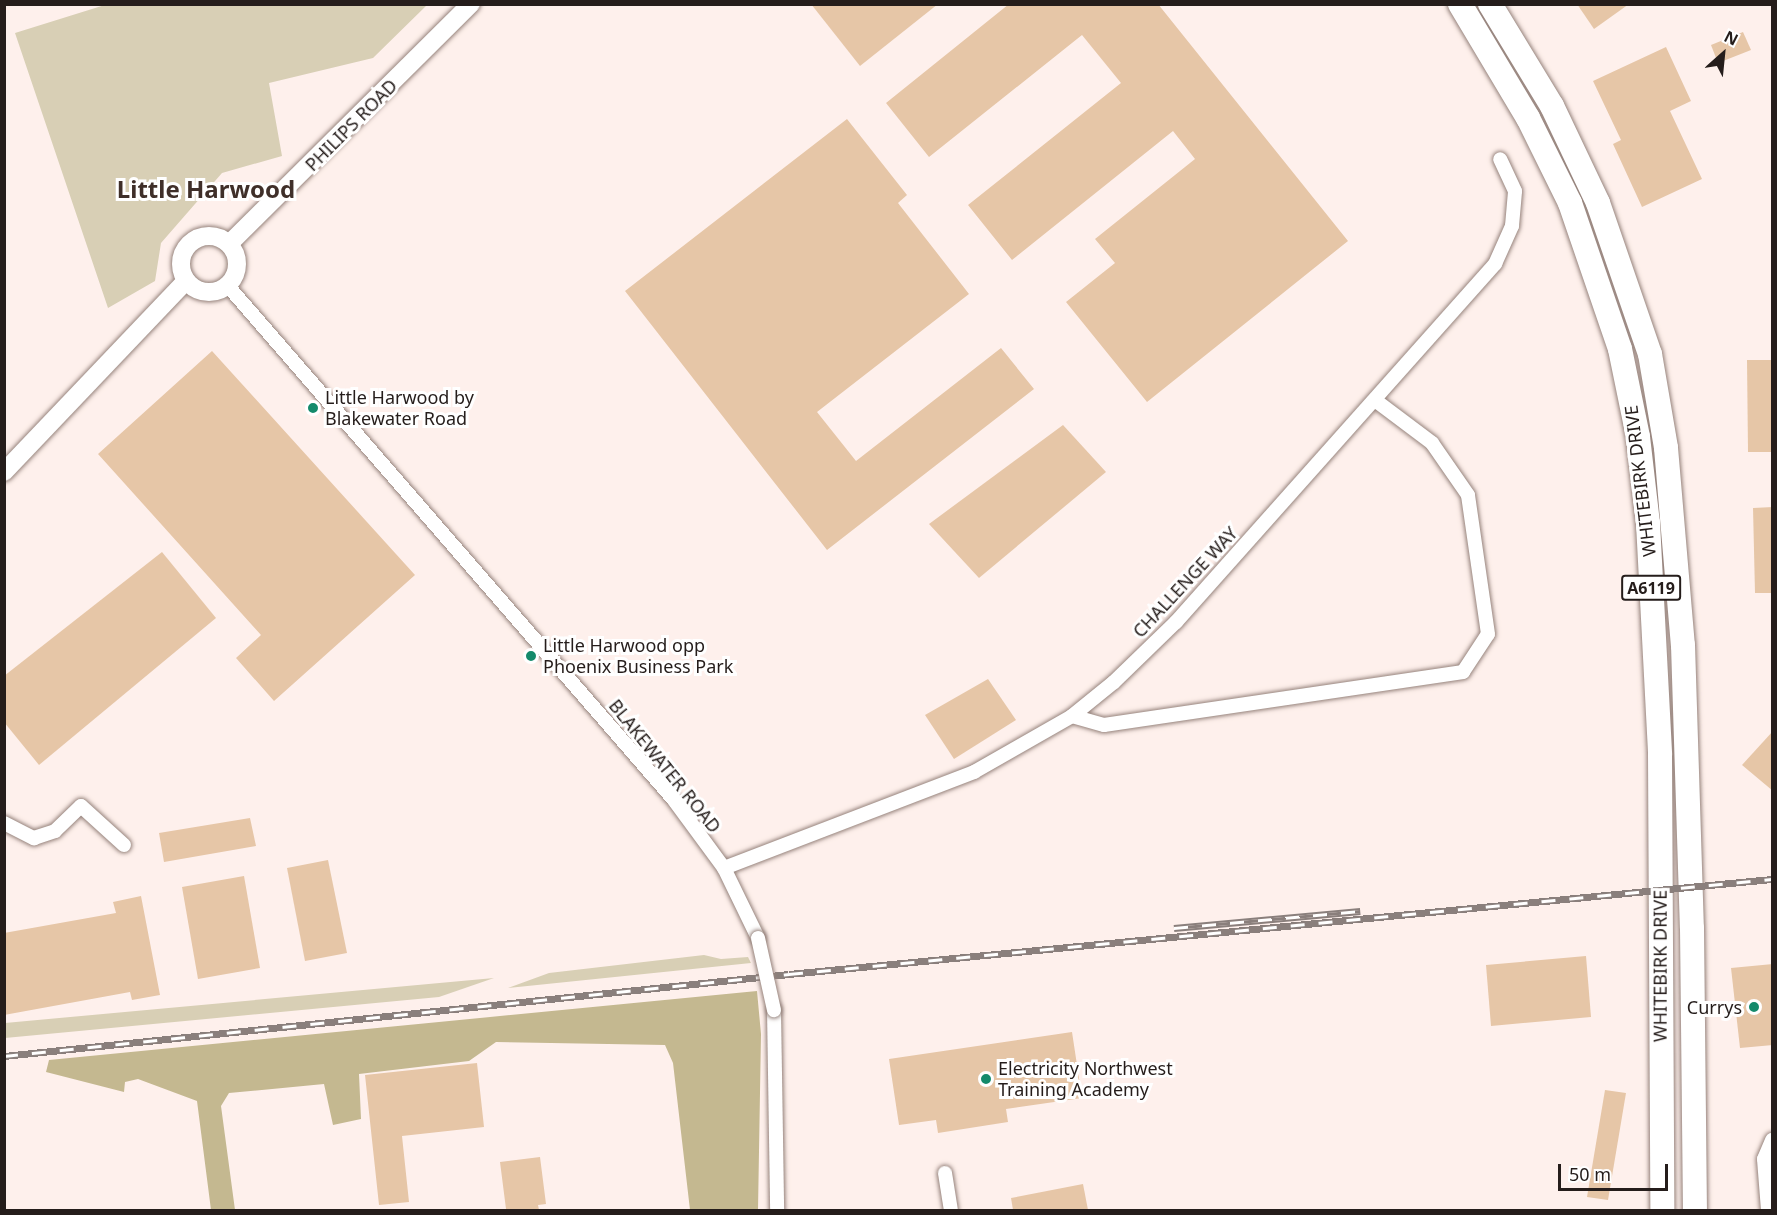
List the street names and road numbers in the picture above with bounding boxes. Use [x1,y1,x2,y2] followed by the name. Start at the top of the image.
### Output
[301,75,401,175] street label: PHILIPS ROAD
[1620,404,1660,558] street label: WHITEBIRK DRIVE
[1128,522,1242,642] street label: CHALLENGE WAY
[1621,575,1681,601] road number: A6119
[605,695,725,837] street label: BLAKEWATER ROAD
[1649,890,1671,1042] street label: WHITEBIRK DRIVE

